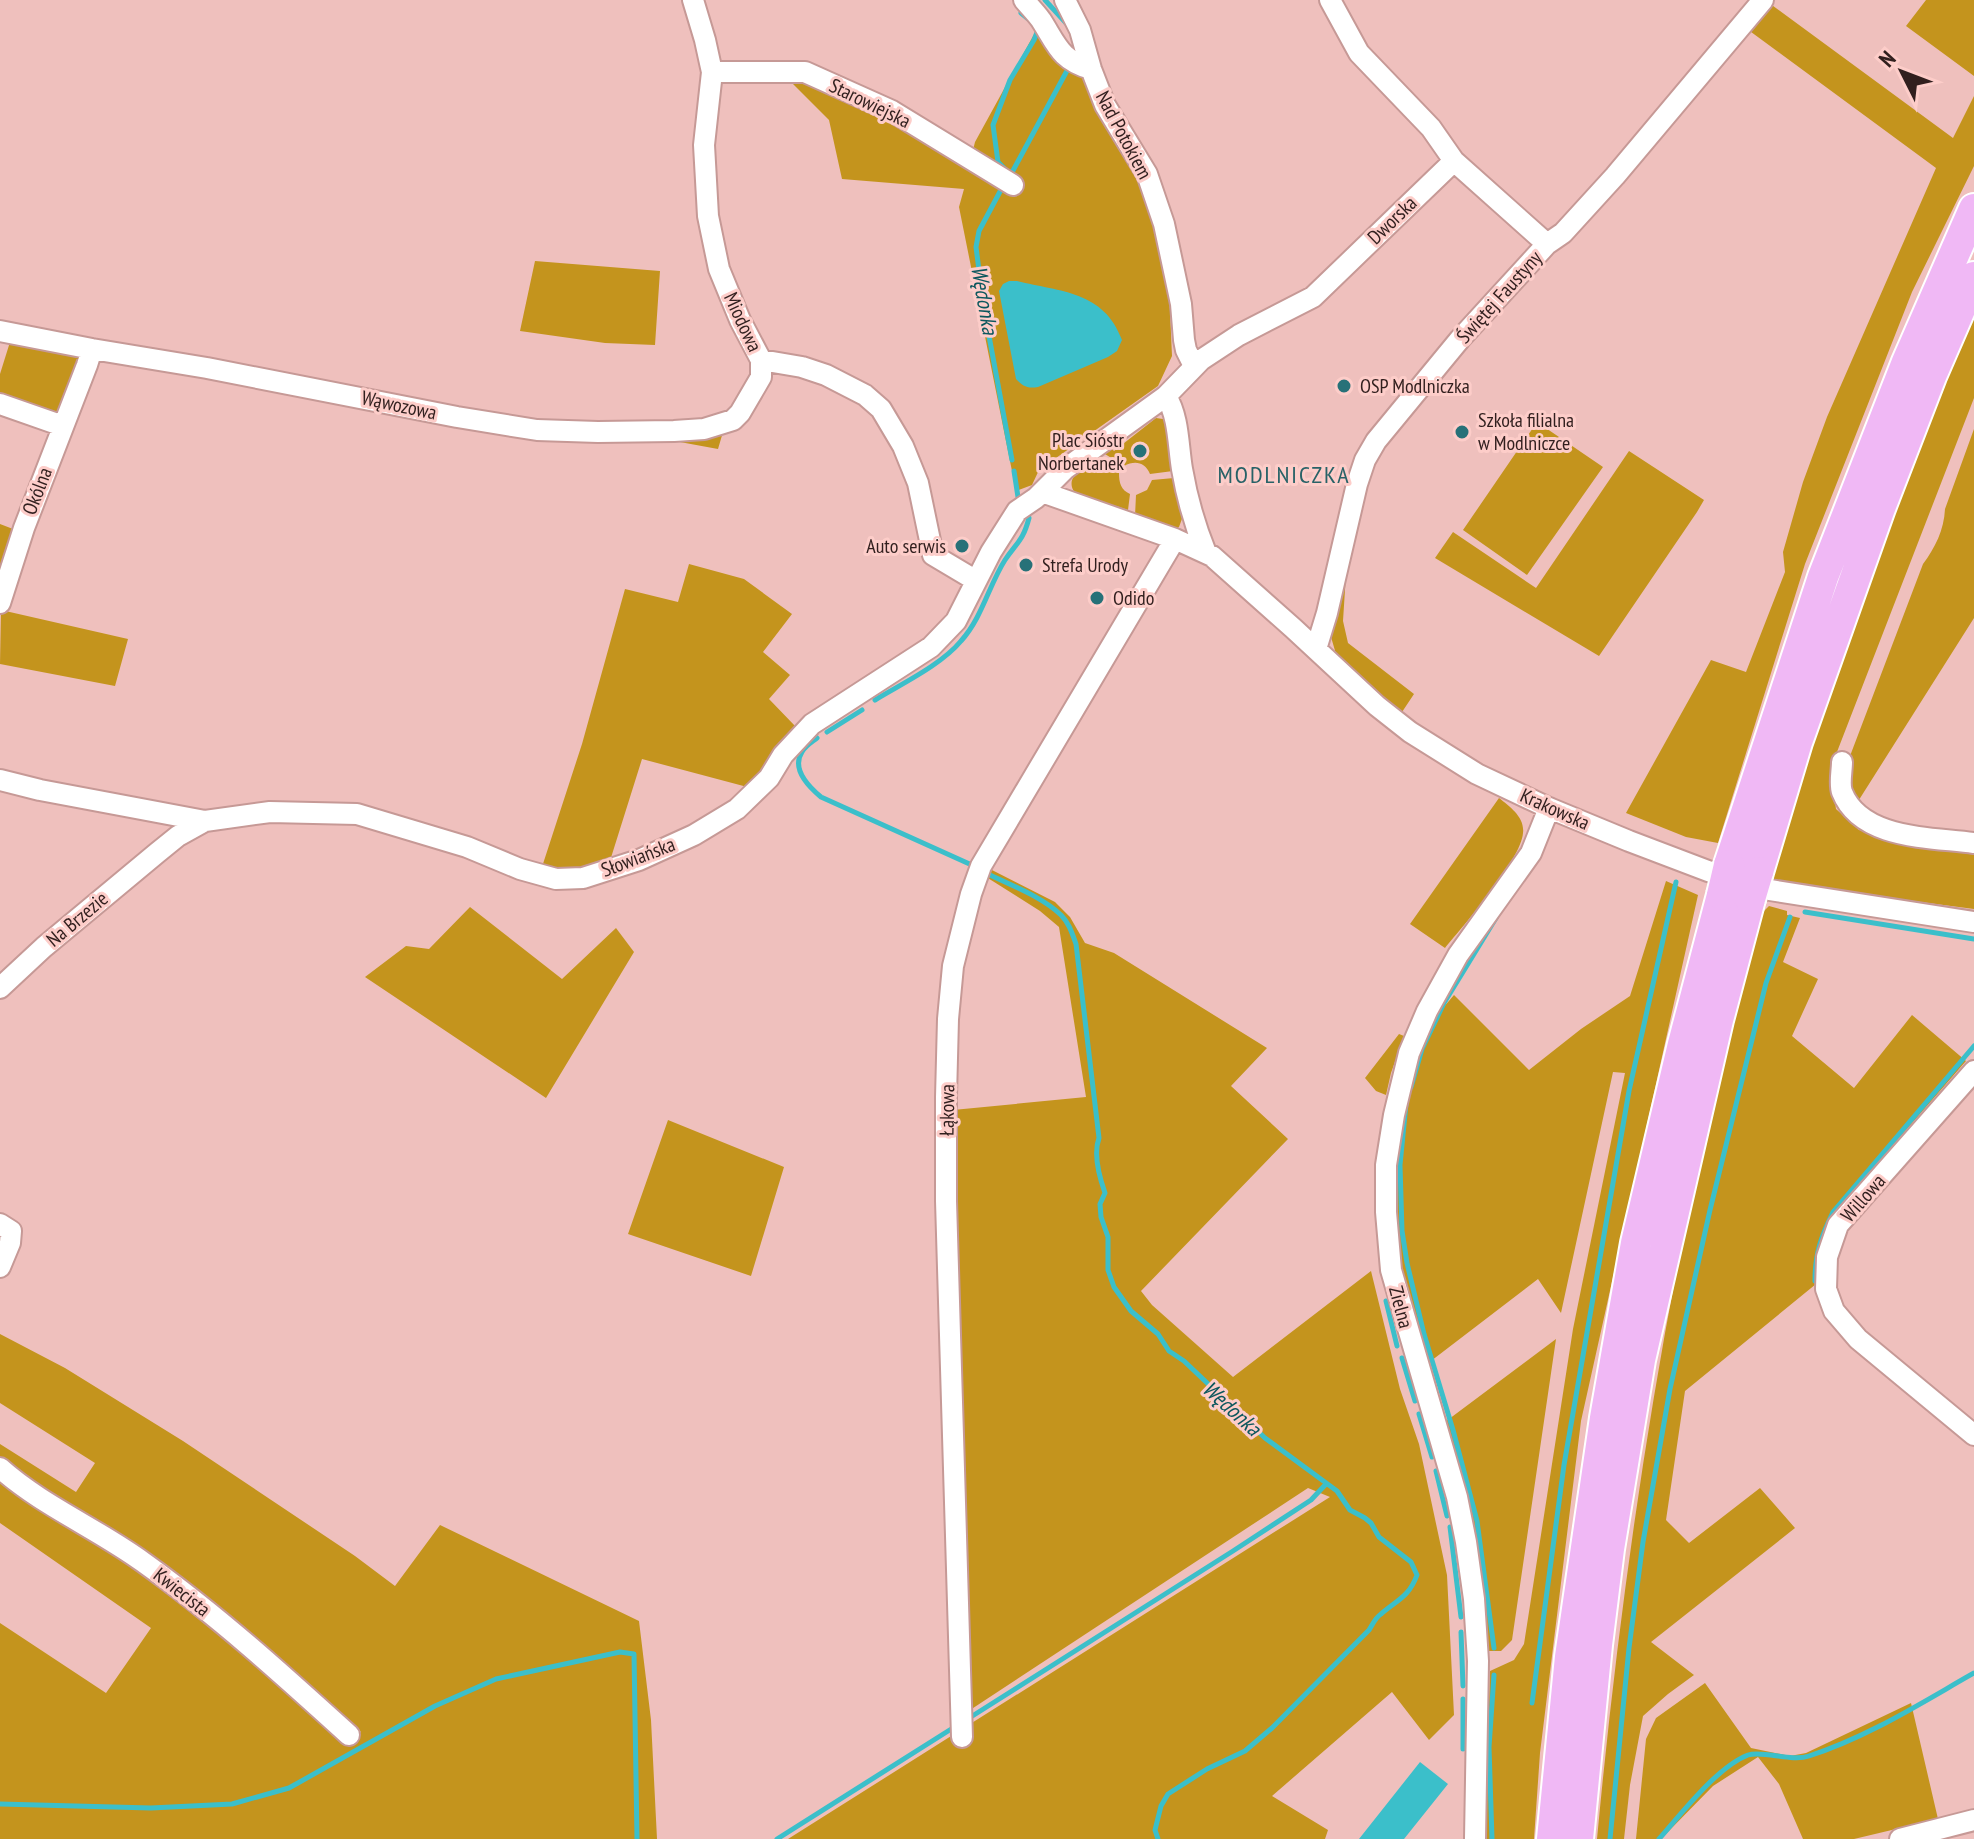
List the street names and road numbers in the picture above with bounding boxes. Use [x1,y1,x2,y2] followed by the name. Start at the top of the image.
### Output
[825,72,915,134] street label: Starowiejska
[1090,86,1158,184] street label: Nad Potokiem
[1362,190,1422,250] street label: Dworska
[1451,245,1548,349] street label: Świętej Faustyny
[718,288,768,356] street label: Miodowa
[359,384,439,426] street label: Wąwozowa
[16,464,58,518] street label: Okólna
[1516,782,1594,836] street label: Krakowska
[597,831,679,883] street label: Słowiańska
[41,886,113,952] street label: Na Brzezie
[934,1084,960,1136] street label: Łąkowa
[1835,1169,1891,1227] street label: Willowa
[1383,1283,1419,1331] street label: Zielna
[148,1562,216,1622] street label: Kwiecista

